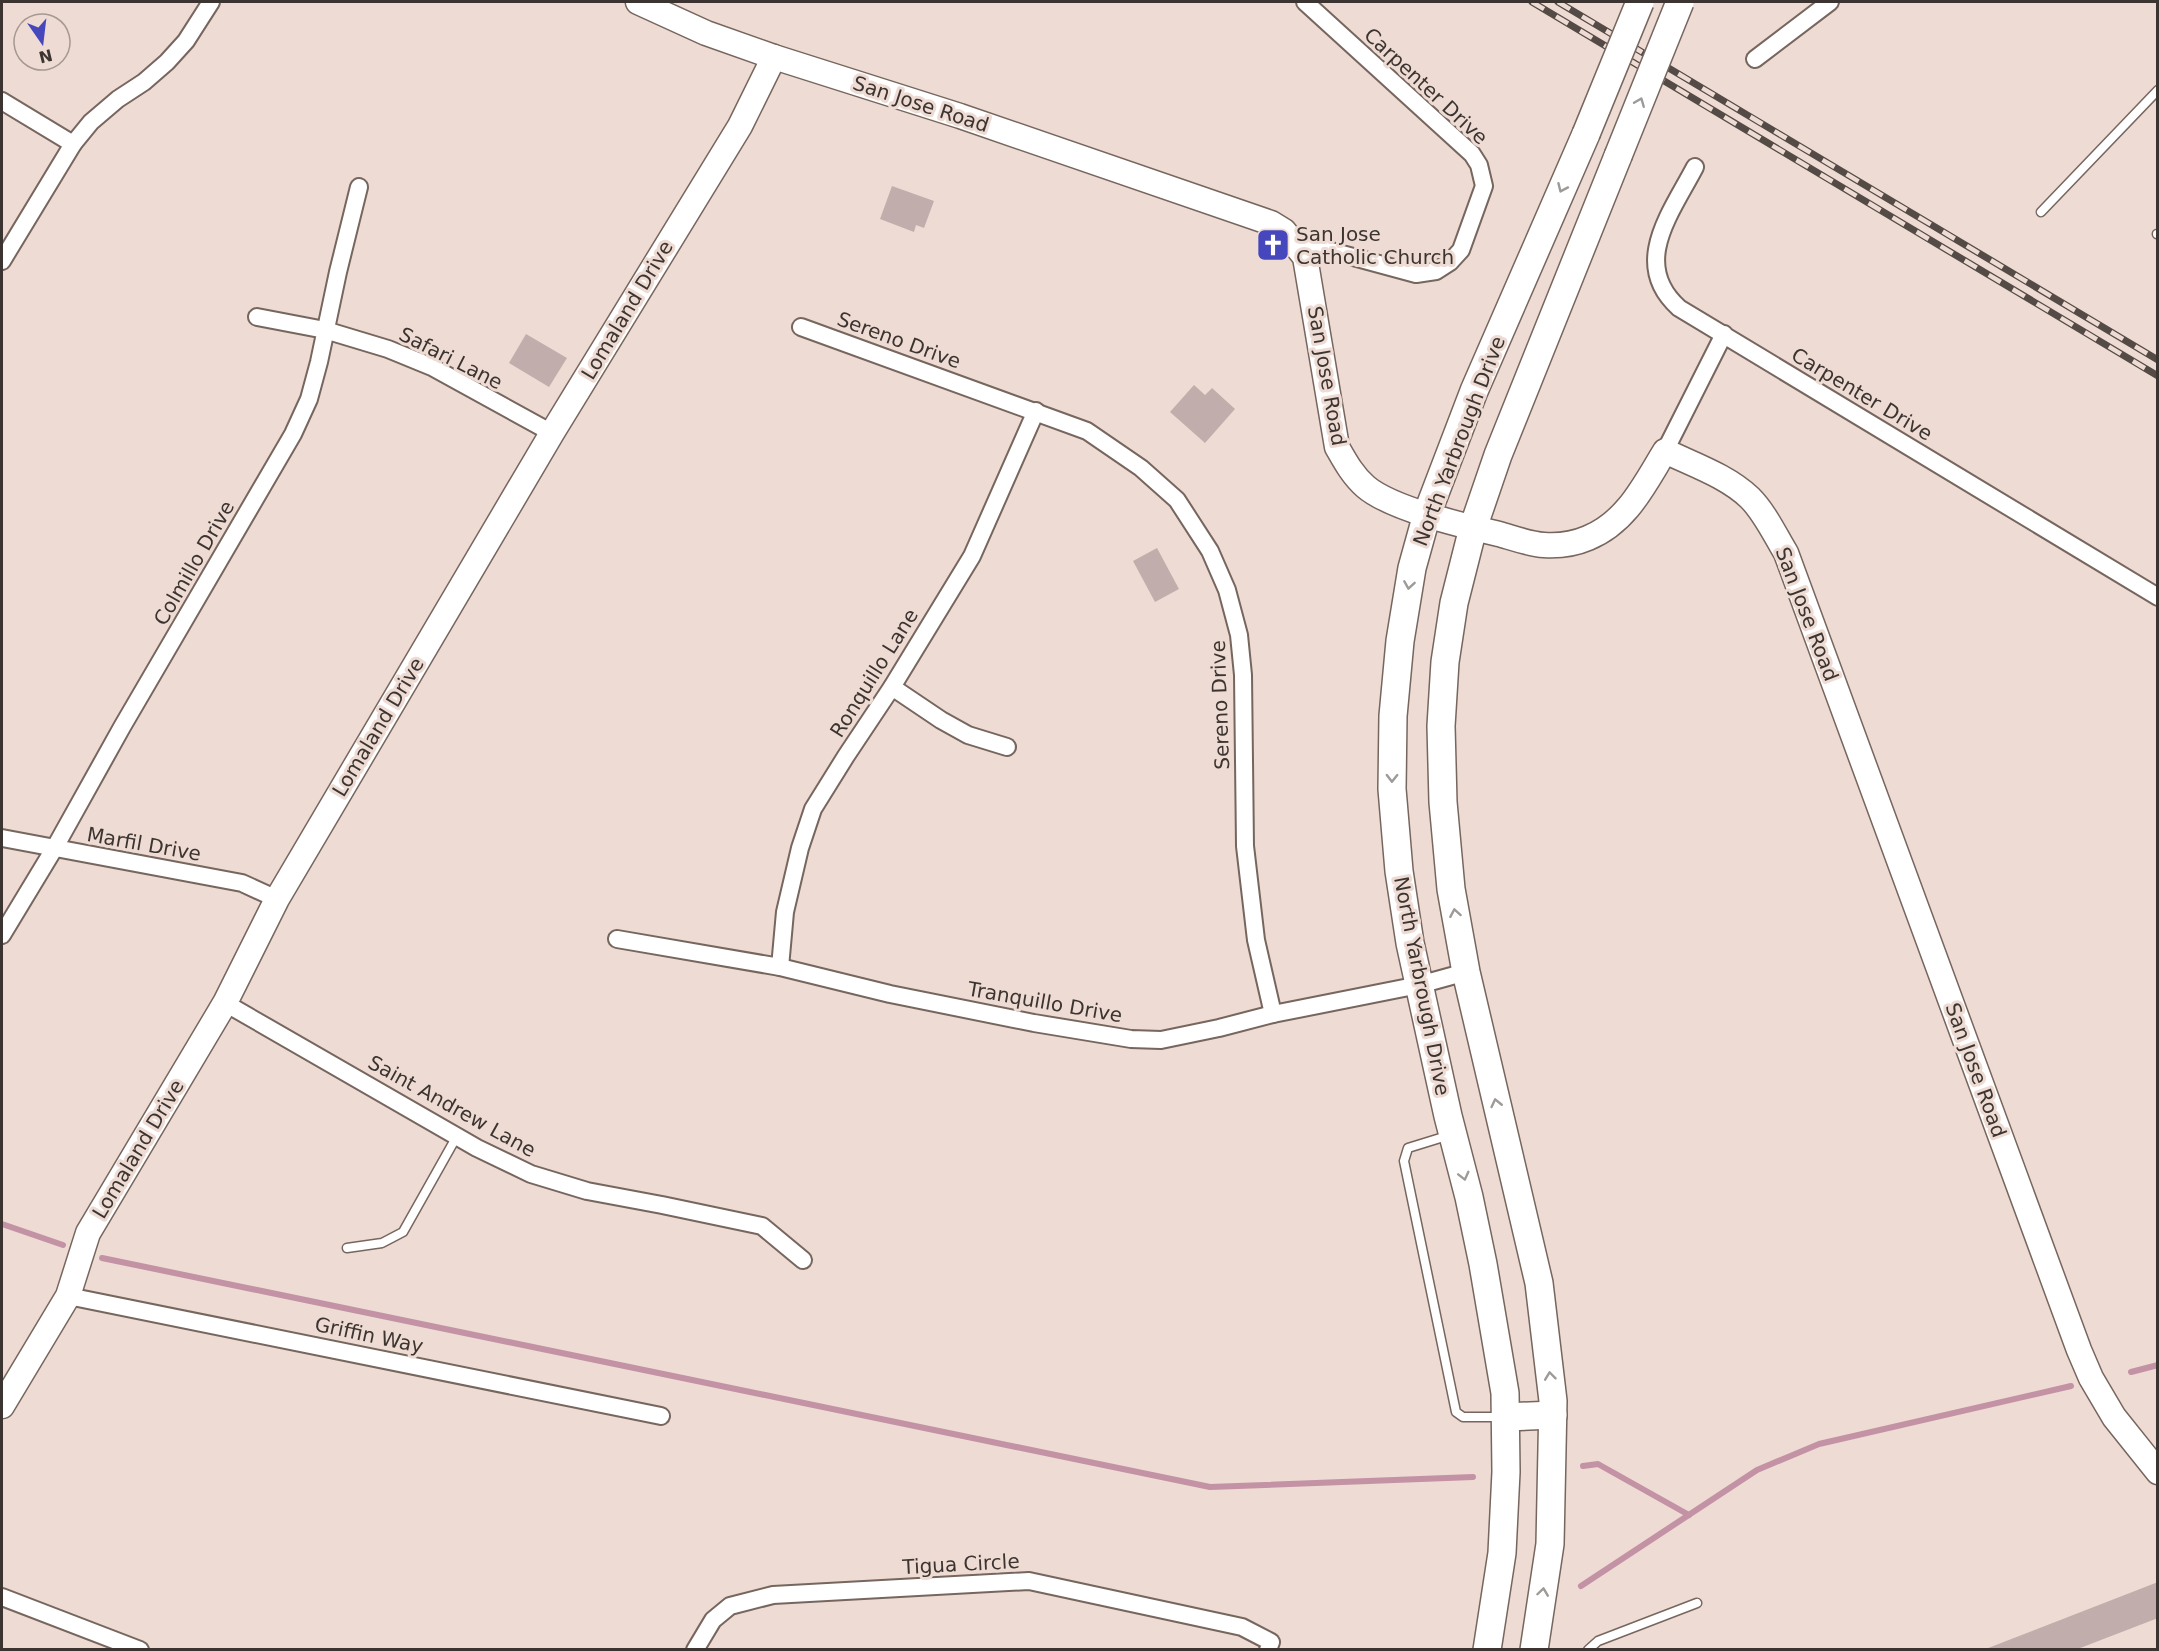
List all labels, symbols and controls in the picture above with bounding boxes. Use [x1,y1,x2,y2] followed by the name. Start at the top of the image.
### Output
[12,12,72,72] north arrow
[1359,23,1493,149] street label: Carpenter Drive
[37,45,54,67] text: N
[850,71,992,137] street label: San Jose Road
[1633,97,1645,108] one-way arrow
[1557,181,1569,192] one-way arrow
[1296,222,1454,269] place label: San Jose Catholic Church
[1255,227,1291,263] church icon: San Jose Catholic Church
[576,236,678,384] street label: Lomaland Drive
[1303,304,1351,448] street label: San Jose Road
[834,307,964,373] street label: Sereno Drive
[395,322,507,394] street label: Safari Lane
[1408,333,1510,549] street label: North Yarbrough Drive
[1787,342,1937,446] street label: Carpenter Drive
[149,496,239,630] street label: Colmillo Drive
[1770,544,1844,684] street label: San Jose Road
[1404,580,1416,589] one-way arrow
[825,604,923,742] street label: Ronquillo Lane
[1206,640,1234,770] street label: Sereno Drive
[327,653,429,801] street label: Lomaland Drive
[1386,774,1398,783] one-way arrow
[85,822,203,866] street label: Marfil Drive
[1389,874,1455,1098] street label: North Yarbrough Drive
[1449,908,1462,918] one-way arrow
[965,976,1124,1027] street label: Tranquillo Drive
[1941,999,2011,1141] street label: San Jose Road
[364,1050,540,1162] street label: Saint Andrew Lane
[87,1075,189,1223] street label: Lomaland Drive
[1490,1099,1503,1109] one-way arrow
[1456,1171,1469,1181] one-way arrow
[313,1312,426,1358] street label: Griffin Way
[1544,1372,1557,1381] one-way arrow
[901,1549,1020,1579] street label: Tigua Circle
[1537,1587,1549,1596] one-way arrow

